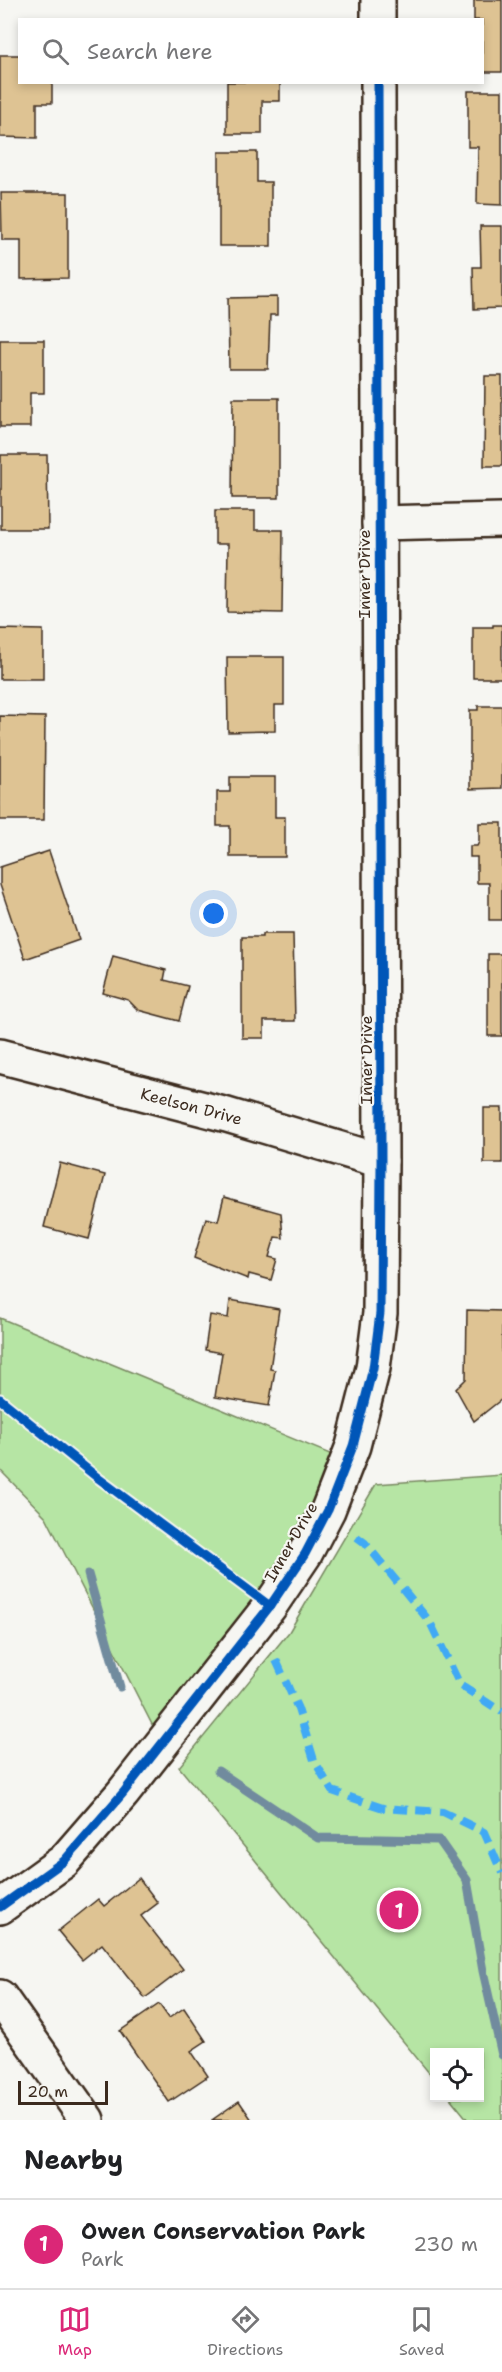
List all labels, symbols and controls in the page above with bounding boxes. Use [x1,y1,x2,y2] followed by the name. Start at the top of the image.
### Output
[18,18,484,84] search box
[39,35,72,68] icon: search
[87,37,213,66] text: Search here
[354,530,375,618] street label: Inner Drive
[199,899,228,928] your location
[356,1016,377,1104] street label: Inner Drive
[138,1083,245,1130] street label: Keelson Drive
[260,1498,322,1586] street label: Inner Drive
[380,1888,418,1932] pin: 1
[430,2048,484,2102] map controls
[430,2048,484,2102] button: locate
[18,2078,108,2106] scale bar
[27,2081,68,2102] text: 20 m
[24,2142,123,2177] text: Nearby
[81,2217,366,2246] text: Owen Conservation Park
[39,2231,48,2257] text: 1
[413,2231,478,2257] text: 230 m
[81,2246,124,2272] text: Park
[58,2303,92,2360] tab: Map
[207,2303,284,2360] tab: Directions
[399,2303,444,2360] tab: Saved

